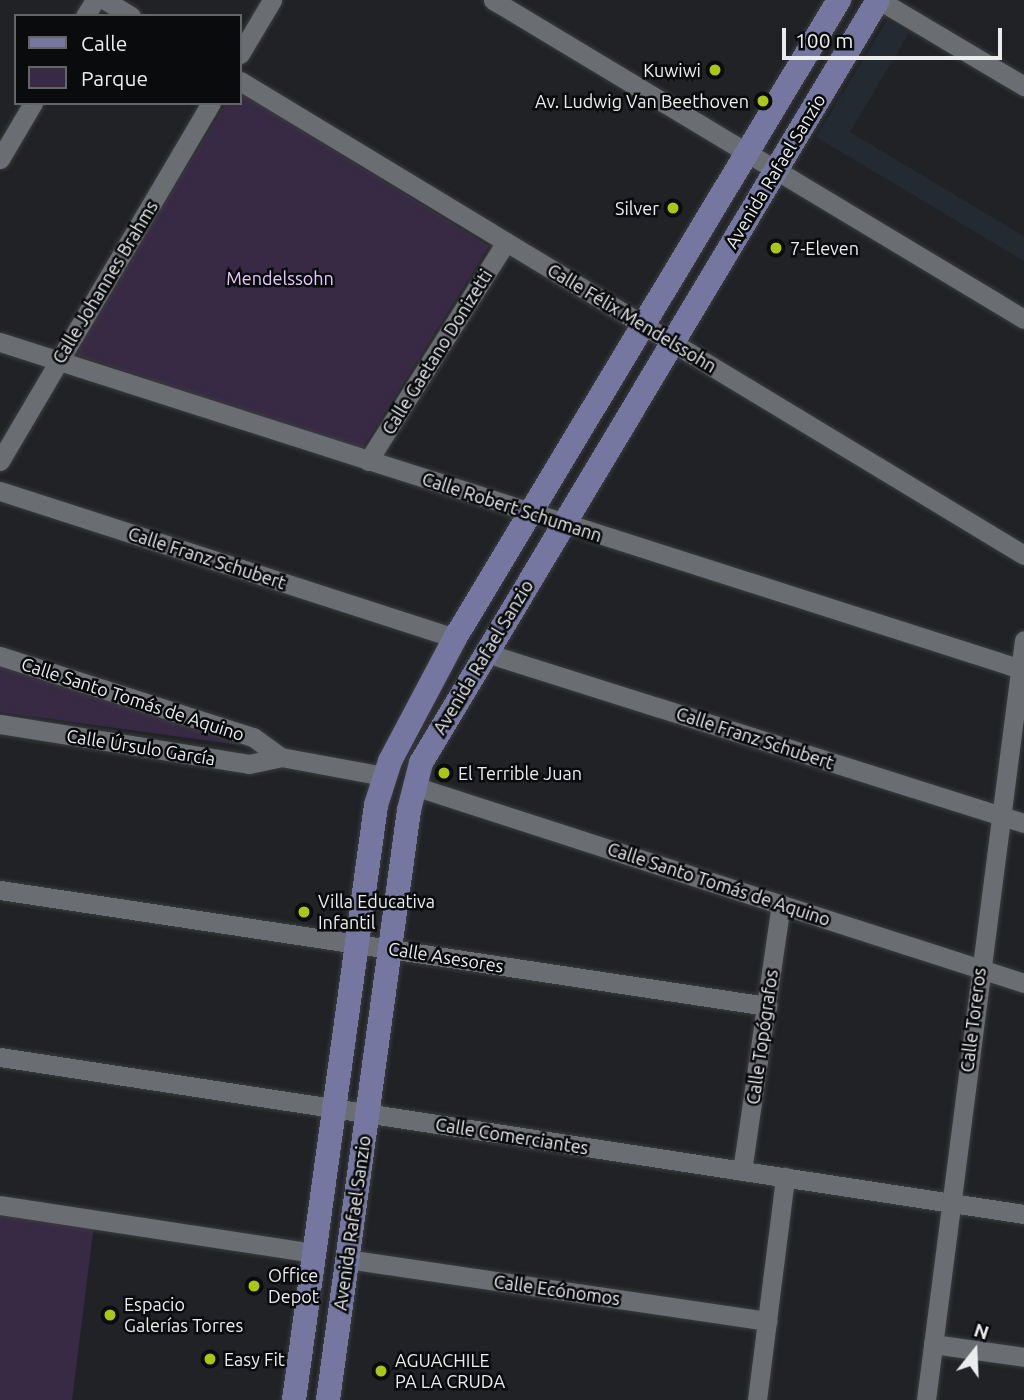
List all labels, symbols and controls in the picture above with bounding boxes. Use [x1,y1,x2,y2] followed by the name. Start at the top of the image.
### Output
[14,14,242,105] legend
[786,14,1006,58] scale bar
[795,28,853,52] text: 100 m
[81,31,127,55] text: Calle
[643,59,701,81] place label: Kuwiwi
[707,62,723,78] marker: Kuwiwi
[81,66,148,90] text: Parque
[535,90,749,112] place label: Av. Ludwig Van Beethoven
[720,90,830,252] street label: Avenida Rafael Sanzio
[755,93,771,109] marker: Av. Ludwig Van Beethoven
[48,197,162,367] street label: Calle Johannes Brahms
[615,197,659,219] place label: Silver
[665,200,681,216] marker: Silver
[790,237,859,259] place label: 7-Eleven
[768,240,784,256] marker: 7-Eleven
[544,259,720,377] street label: Calle Félix Mendelssohn
[377,265,497,439] street label: Calle Gaetano Donizetti
[226,267,334,289] park label: Mendelssohn
[419,468,605,546] street label: Calle Robert Schumann
[125,522,289,594] street label: Calle Franz Schubert
[428,576,538,738] street label: Avenida Rafael Sanzio
[19,653,247,745] street label: Calle Santo Tomás de Aquino
[673,702,837,774] street label: Calle Franz Schubert
[65,725,217,769] street label: Calle Úrsulo García
[458,762,582,784] place label: El Terrible Juan
[436,765,452,781] marker: El Terrible Juan
[605,838,833,930] street label: Calle Santo Tomás de Aquino
[318,891,435,934] place label: Villa Educativa Infantil
[296,904,312,920] marker: Villa Educativa Infantil
[387,937,505,977] street label: Calle Asesores
[956,966,990,1074] street label: Calle Toreros
[742,968,782,1106] street label: Calle Topógrafos
[434,1113,590,1159] street label: Calle Comerciantes
[329,1134,375,1312] street label: Avenida Rafael Sanzio
[268,1265,319,1308] place label: Office Depot
[492,1270,622,1310] street label: Calle Ecónomos
[246,1278,262,1294] marker: Office Depot
[124,1294,243,1336] place label: Espacio Galerías Torres
[102,1307,118,1323] marker: Espacio Galerías Torres
[940,1316,1010,1386] north arrow
[971,1318,992,1344] text: N
[224,1348,285,1370] place label: Easy Fit
[395,1350,505,1392] place label: AGUACHILE PA LA CRUDA
[202,1351,218,1367] marker: Easy Fit
[373,1363,389,1379] marker: AGUACHILE PA LA CRUDA

